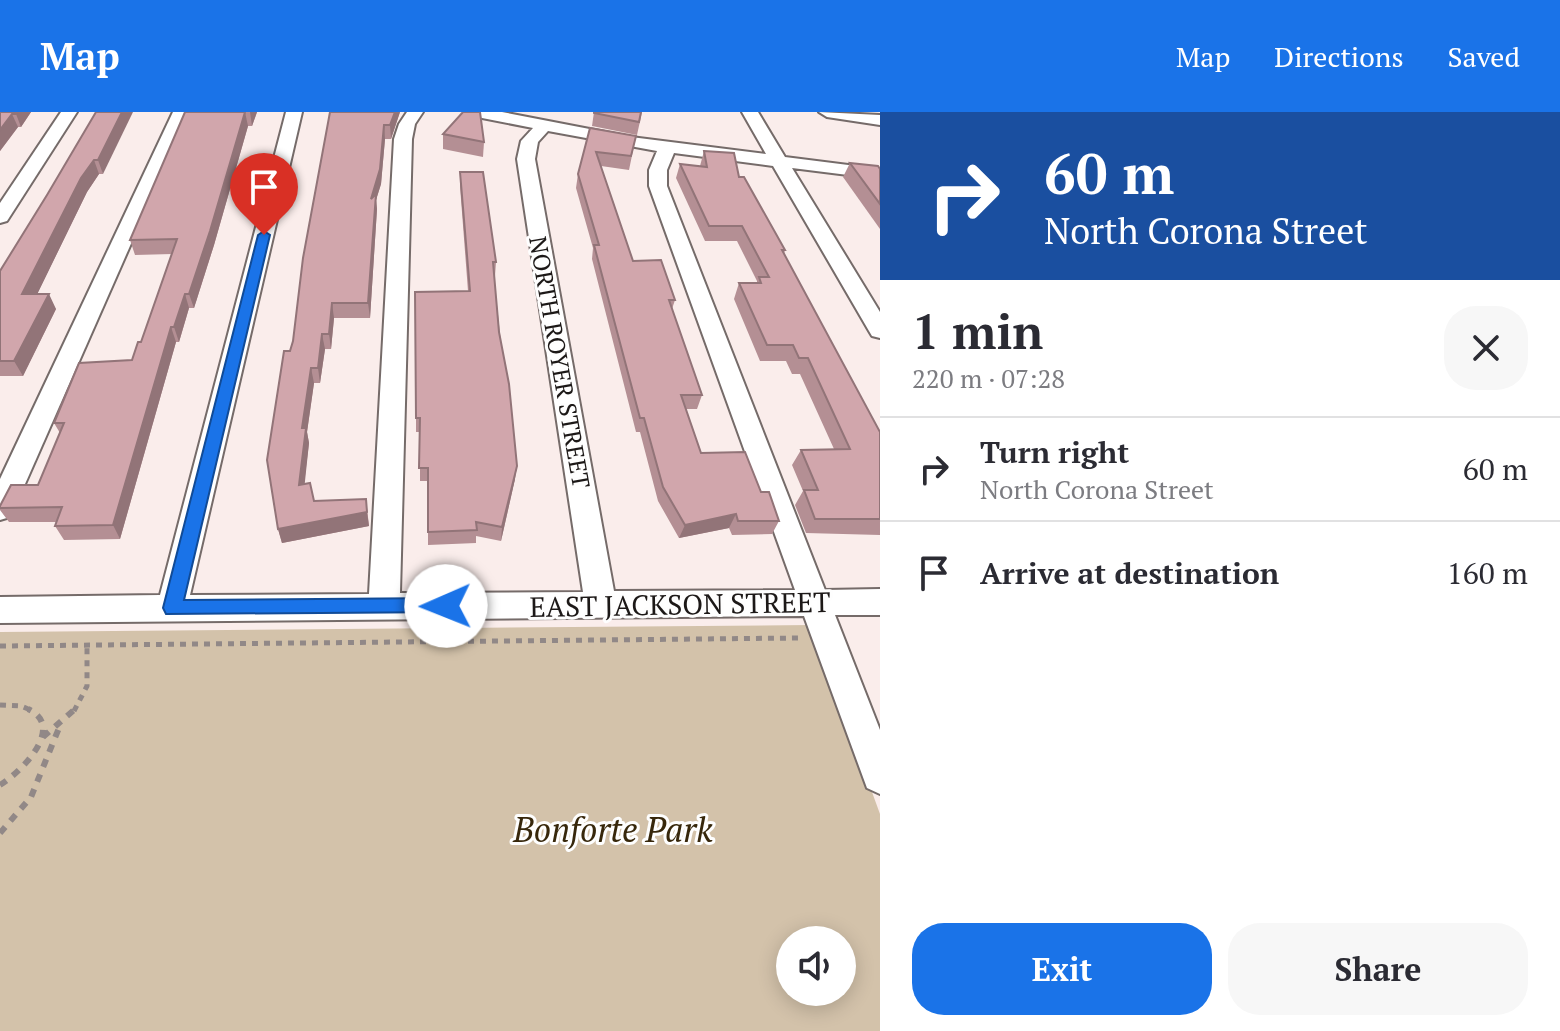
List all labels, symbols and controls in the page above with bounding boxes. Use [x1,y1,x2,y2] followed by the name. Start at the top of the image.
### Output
[40,31,120,81] text: Map
[1176,38,1230,75] text: Map
[1274,38,1404,75] text: Directions
[1448,38,1520,75] text: Saved
[1044,136,1174,210] text: 60 m
[912,144,1016,248] icon: right
[230,153,298,235] pin
[242,165,286,209] icon: arrive
[1044,207,1368,254] text: North Corona Street
[522,234,598,491] street label: NORTH ROYER STREET
[912,299,1043,363] text: 1 min
[1444,306,1528,390] button: close
[912,361,1065,395] text: 220 m · 07:28
[980,432,1129,472] text: Turn right
[912,447,956,491] icon: right
[1463,449,1528,489] text: 60 m
[980,472,1214,506] text: North Corona Street
[912,551,956,595] icon: arrive
[980,553,1279,593] text: Arrive at destination
[1447,553,1528,593] text: 160 m
[404,564,488,648] position arrow
[529,583,831,625] street label: EAST JACKSON STREET
[512,807,713,852] park label: Bonforte Park
[912,923,1212,1015] button: Exit
[1228,923,1528,1015] button: Share
[776,926,856,1006] map controls
[776,926,856,1006] button: sound

